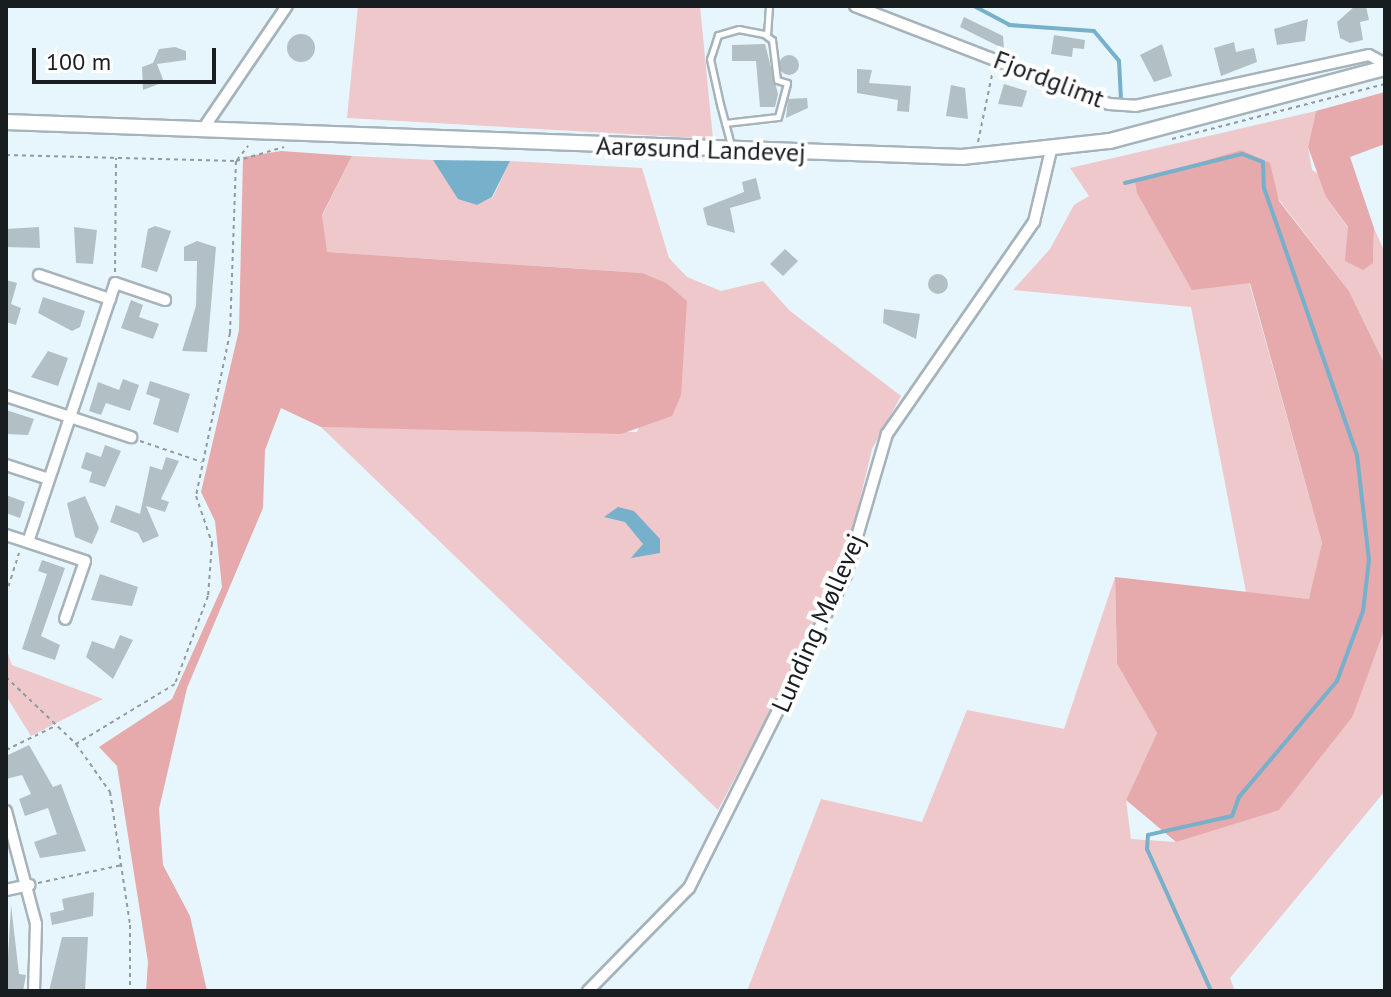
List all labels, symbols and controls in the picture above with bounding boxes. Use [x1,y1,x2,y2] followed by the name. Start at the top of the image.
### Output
[36,32,220,82] scale bar
[989,44,1109,114] street label: Fjordglimt
[46,46,111,77] text: 100 m
[595,130,807,168] street label: Aarøsund Landevej
[765,529,871,717] street label: Lunding Møllevej

